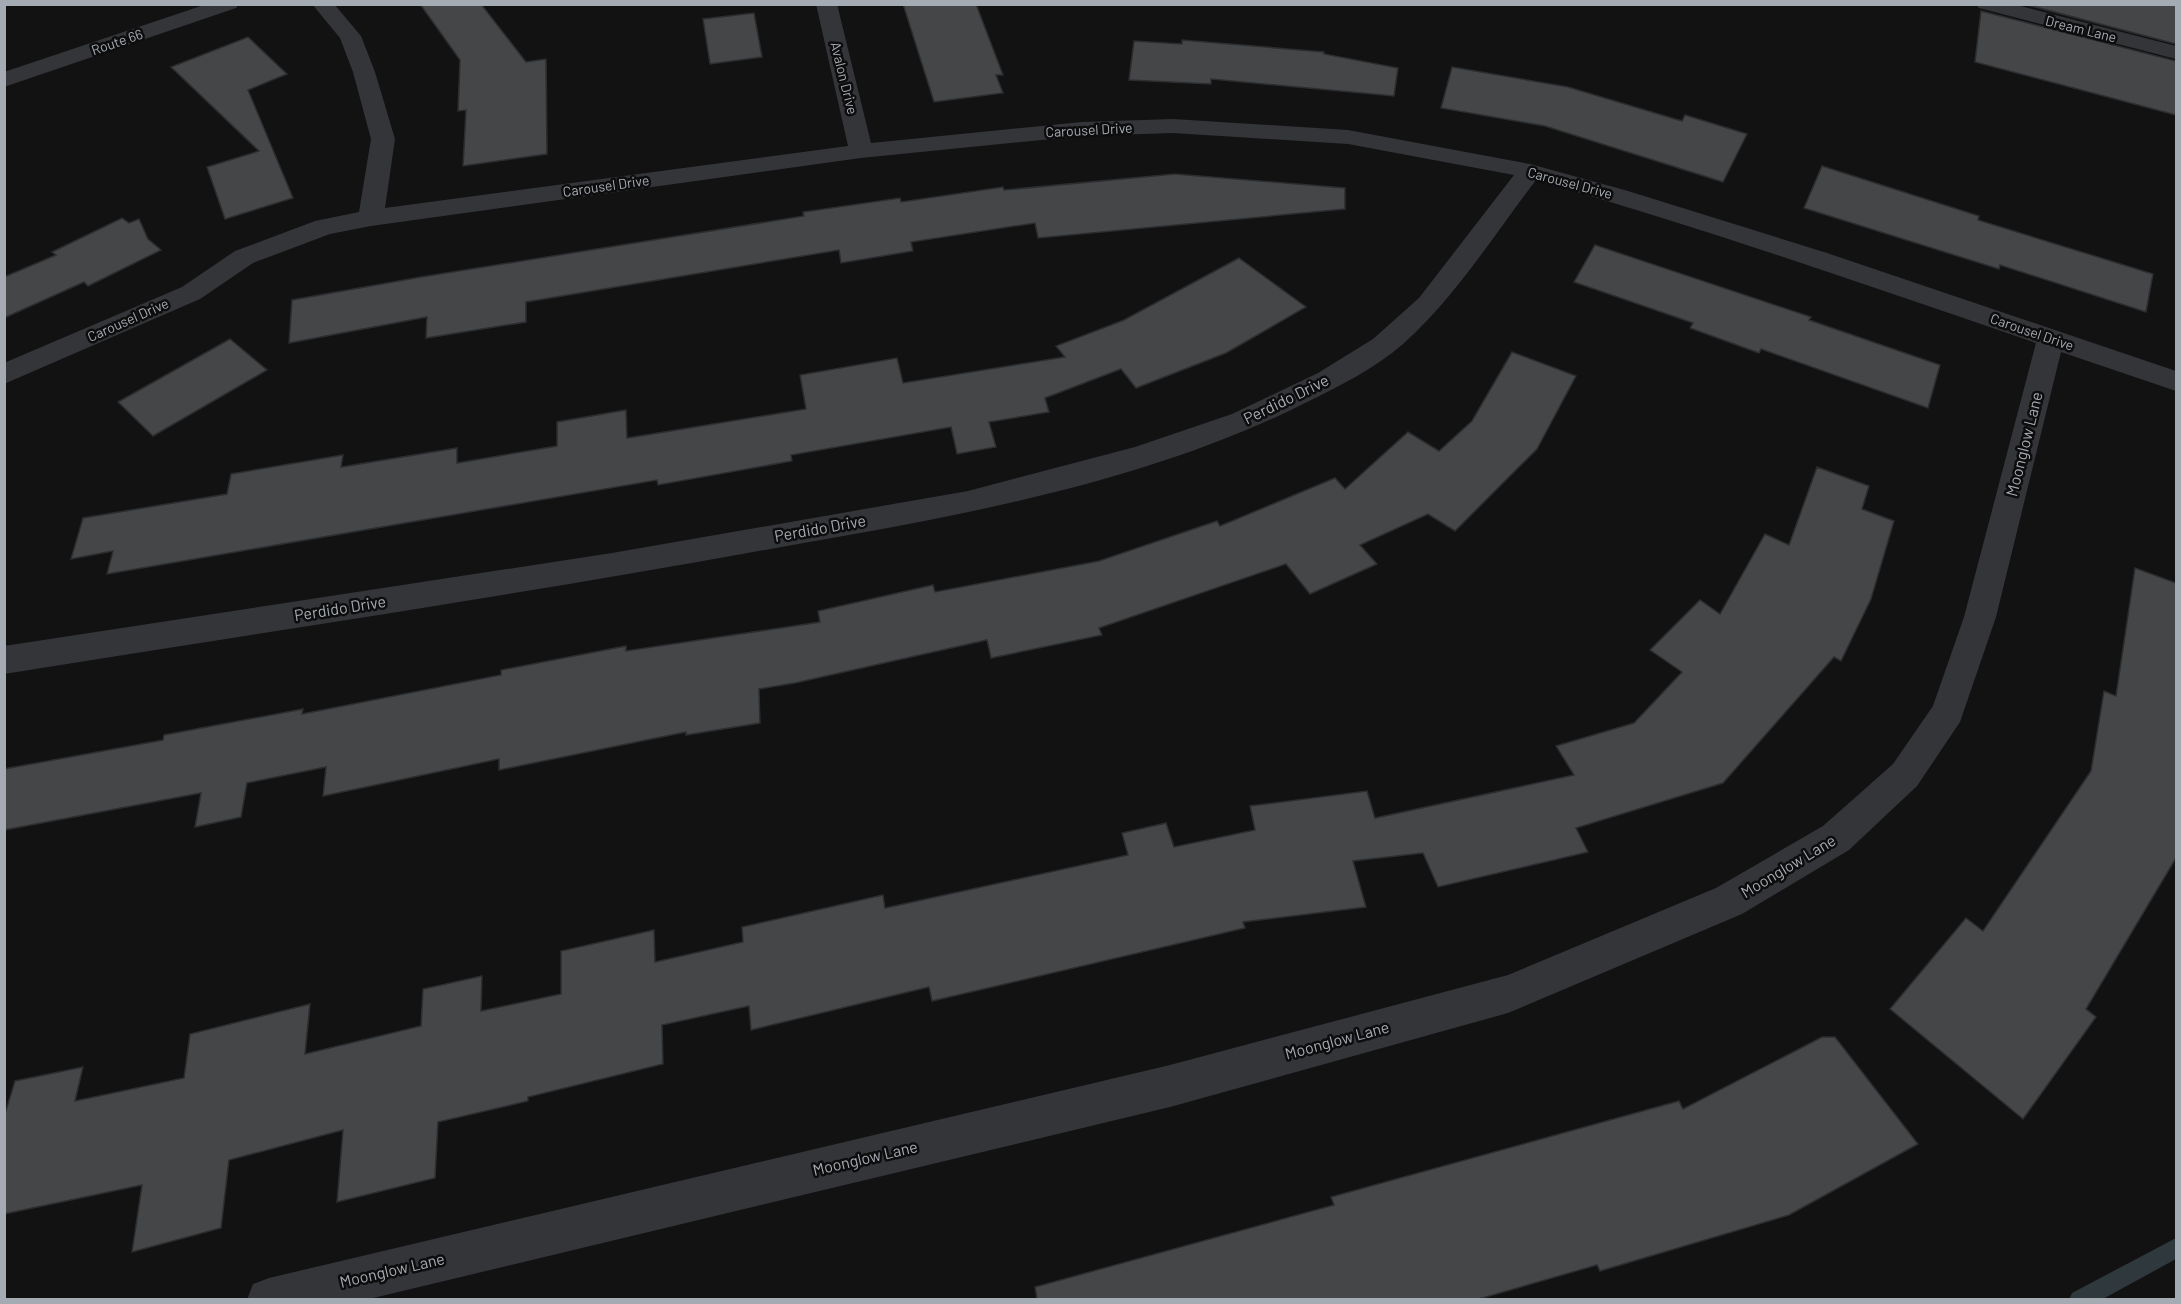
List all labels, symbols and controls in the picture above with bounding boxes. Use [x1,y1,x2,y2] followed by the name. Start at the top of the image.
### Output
[2044,11,2118,46] street label: Dream Lane
[89,25,145,58] street label: Route 66
[827,40,862,116] street label: Avalon Drive
[1045,119,1133,140] street label: Carousel Drive
[1526,163,1614,202] street label: Carousel Drive
[562,171,650,200] street label: Carousel Drive
[85,294,171,345] street label: Carousel Drive
[1988,309,2076,354] street label: Carousel Drive
[1240,370,1332,427] street label: Perdido Drive
[2001,390,2046,498] street label: Moonglow Lane
[773,510,867,545] street label: Perdido Drive
[293,591,387,624] street label: Perdido Drive
[1737,830,1839,901] street label: Moonglow Lane
[1283,1016,1391,1063] street label: Moonglow Lane
[811,1136,919,1179] street label: Moonglow Lane
[338,1248,446,1291] street label: Moonglow Lane

